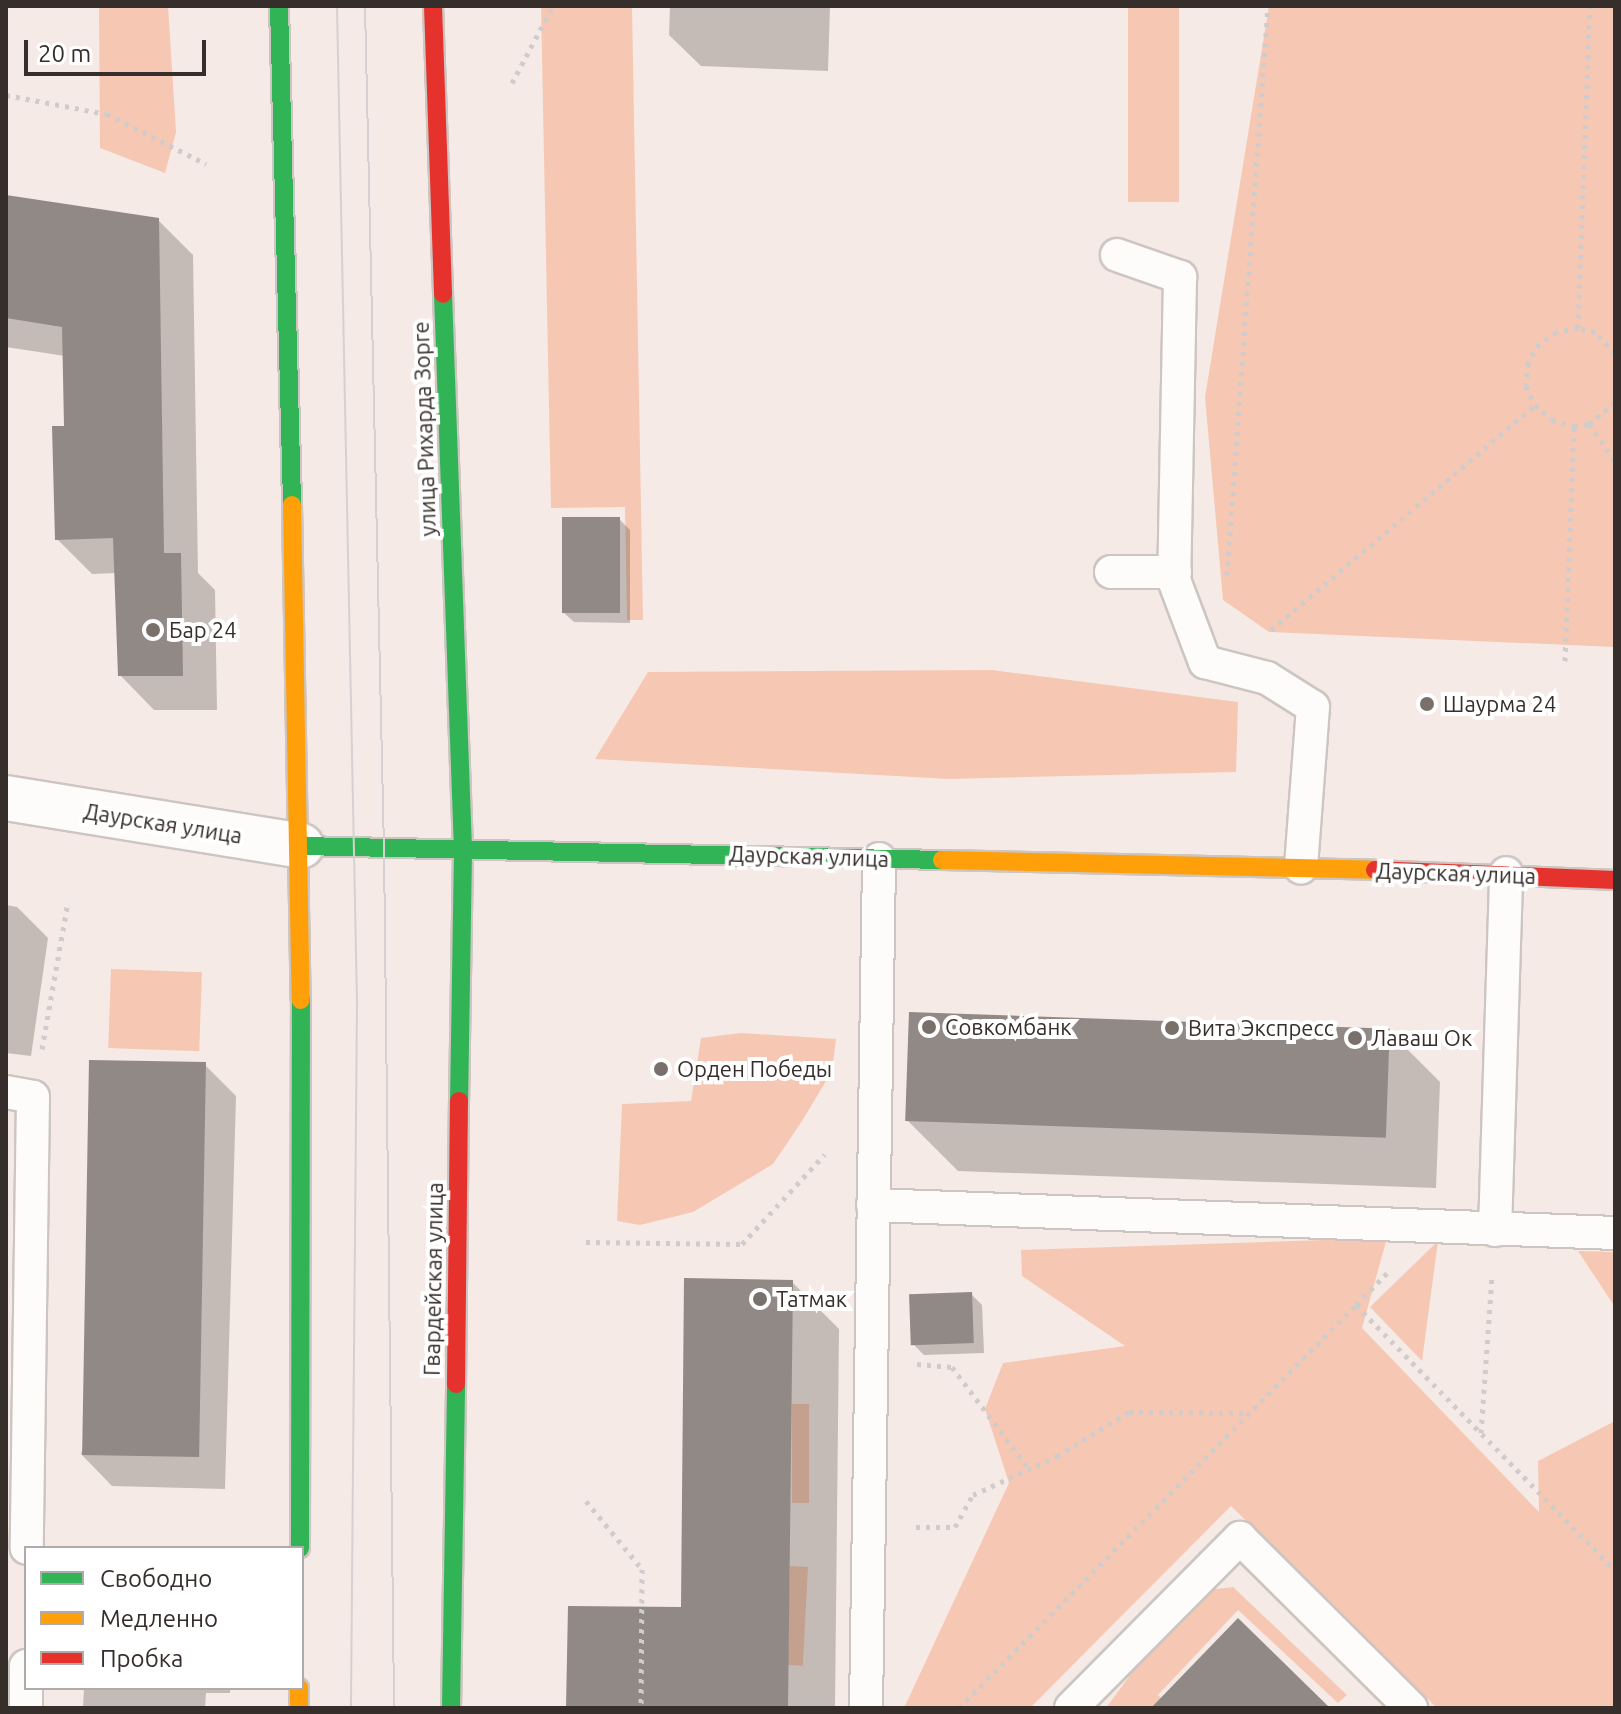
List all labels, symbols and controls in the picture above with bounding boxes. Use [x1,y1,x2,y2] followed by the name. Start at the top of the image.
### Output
[28,24,210,74] scale bar
[38,40,91,67] text: 20 m
[407,321,441,537] street label: улица Рихарда Зорге
[169,617,237,643] place label: Бар 24
[144,621,162,639] marker: Бар 24
[1443,691,1556,717] place label: Шаурма 24
[1418,695,1436,713] marker: Шаурма 24
[82,797,244,849] street label: Даурская улица
[729,840,889,872] street label: Даурская улица
[1376,857,1536,889] street label: Даурская улица
[945,1014,1072,1040] place label: Совкомбанк
[1188,1015,1334,1041] place label: Вита Экспресс
[920,1018,938,1036] marker: Совкомбанк
[1163,1019,1181,1037] marker: Вита Экспресс
[1371,1025,1472,1051] place label: Лаваш Ок
[1346,1029,1364,1047] marker: Лаваш Ок
[677,1056,832,1082] place label: Орден Победы
[652,1060,670,1078] marker: Орден Победы
[418,1182,448,1376] street label: Гвардейская улица
[776,1286,847,1312] place label: Татмак
[751,1290,769,1308] marker: Татмак
[24,1546,304,1690] legend
[100,1565,212,1592] text: Свободно
[100,1605,218,1632] text: Медленно
[100,1645,183,1672] text: Пробка

